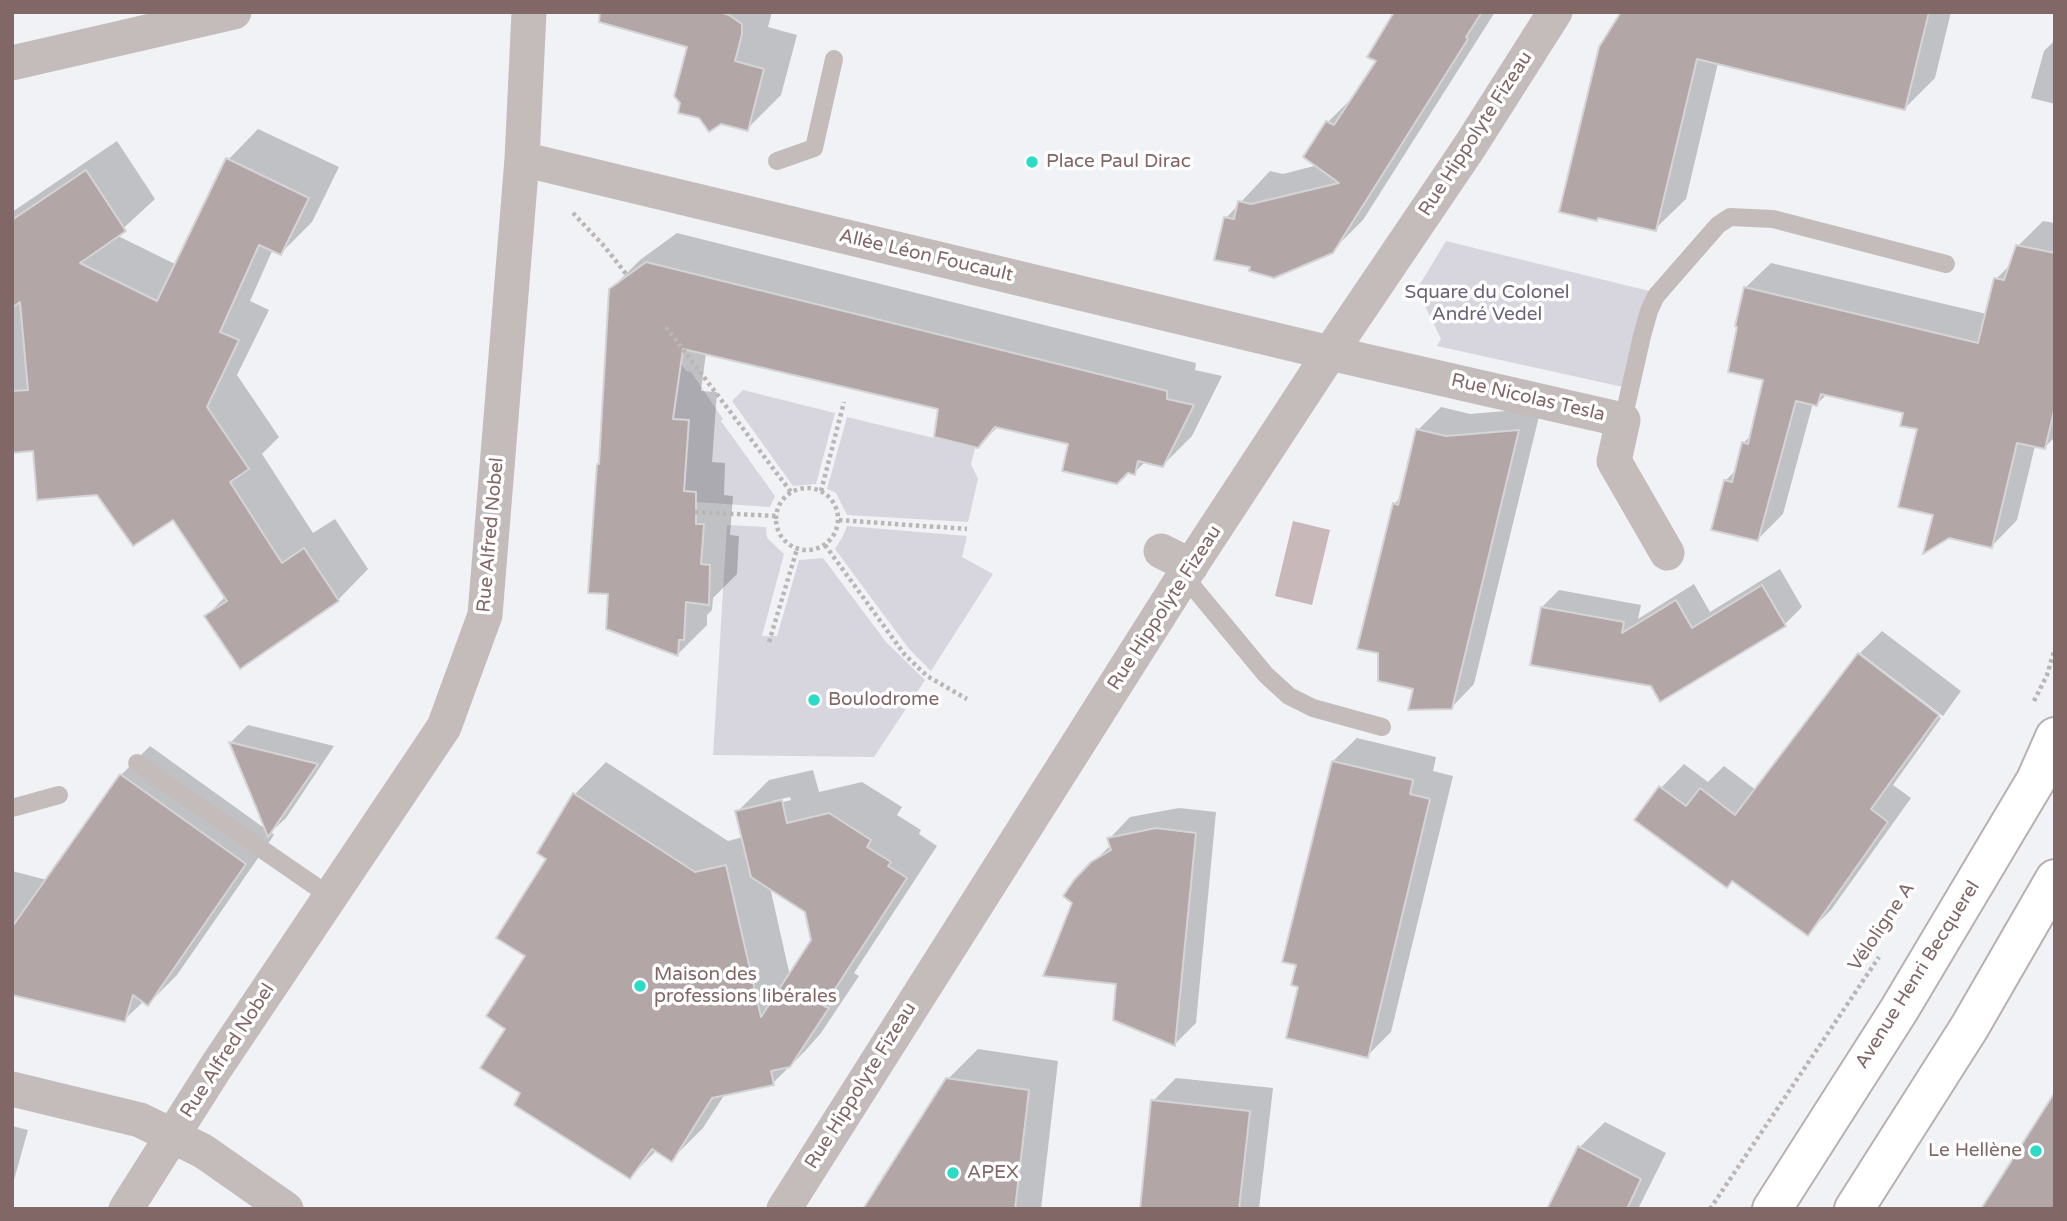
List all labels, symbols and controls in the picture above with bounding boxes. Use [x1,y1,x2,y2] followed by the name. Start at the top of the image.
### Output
[1414,47,1538,221] street label: Rue Hippolyte Fizeau
[1046,151,1191,173] place label: Place Paul Dirac
[1024,154,1040,170] marker: Place Paul Dirac
[837,225,1015,287] street label: Allée Léon Foucault
[1405,282,1569,326] park label: Square du Colonel André Vedel
[1449,369,1607,427] street label: Rue Nicolas Tesla
[473,457,509,613] street label: Rue Alfred Nobel
[1103,521,1227,695] street label: Rue Hippolyte Fizeau
[828,689,939,711] place label: Boulodrome
[806,692,822,708] marker: Boulodrome
[1851,877,1985,1073] street label: Avenue Henri Becquerel
[1844,878,1920,976] street label: Véloligne A
[654,964,837,1008] place label: Maison des professions libérales
[632,978,648,994] marker: Maison des professions libérales
[176,980,280,1122] street label: Rue Alfred Nobel
[801,999,921,1173] street label: Rue Hippolyte Fizeau
[1928,1140,2022,1162] place label: Le Hellène
[2028,1143,2044,1159] marker: Le Hellène
[967,1162,1019,1184] place label: APEX
[945,1165,961,1181] marker: APEX

